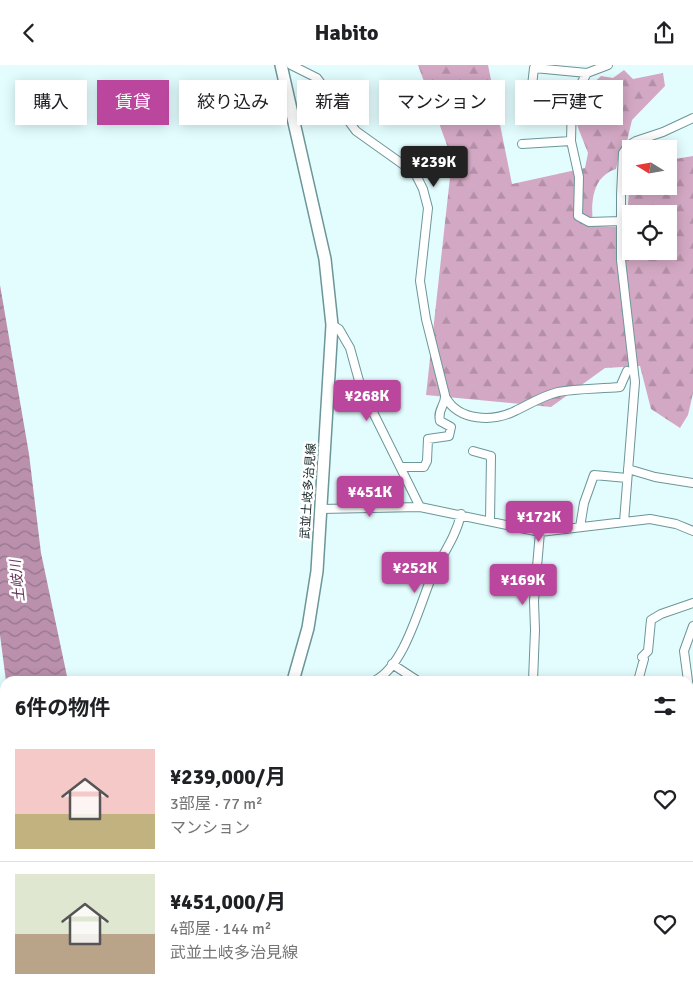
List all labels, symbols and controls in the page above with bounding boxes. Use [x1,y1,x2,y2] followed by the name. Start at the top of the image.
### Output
[15,19,43,47] icon: back
[314,19,379,46] text: Habito
[650,19,678,47] icon: share
[15,80,87,125] chip: 購入
[97,80,169,125] chip: 賃貸
[179,80,287,125] chip: 絞り込み
[297,80,369,125] chip: 新着
[379,80,505,125] chip: マンション
[515,80,623,125] chip: 一戸建て
[622,140,678,195] north arrow
[622,140,677,260] map controls
[399,145,469,188] pin: ¥239K
[412,152,456,172] text: ¥239K
[622,205,677,260] button: locate
[332,379,402,422] pin: ¥268K
[345,386,389,406] text: ¥268K
[298,443,319,539] street label: 武並土岐多治見線
[335,475,405,518] pin: ¥451K
[348,482,392,502] text: ¥451K
[504,501,574,543] pin: ¥172K
[517,507,561,527] text: ¥172K
[380,551,450,594] pin: ¥252K
[7,557,28,603] water label: 土岐川
[393,558,437,578] text: ¥252K
[488,563,558,606] pin: ¥169K
[501,570,545,590] text: ¥169K
[651,692,679,720] icon: filters
[15,695,110,721] text: 6件の物件
[170,764,286,790] text: ¥239,000/月
[55,769,115,829] icon: home
[651,785,679,813] icon: heart
[170,794,263,814] text: 3部屋 · 77 m²
[170,818,250,838] text: マンション
[170,889,286,915] text: ¥451,000/月
[55,894,115,954] icon: home
[651,910,679,938] icon: heart
[170,919,271,939] text: 4部屋 · 144 m²
[170,943,298,963] text: 武並土岐多治見線

